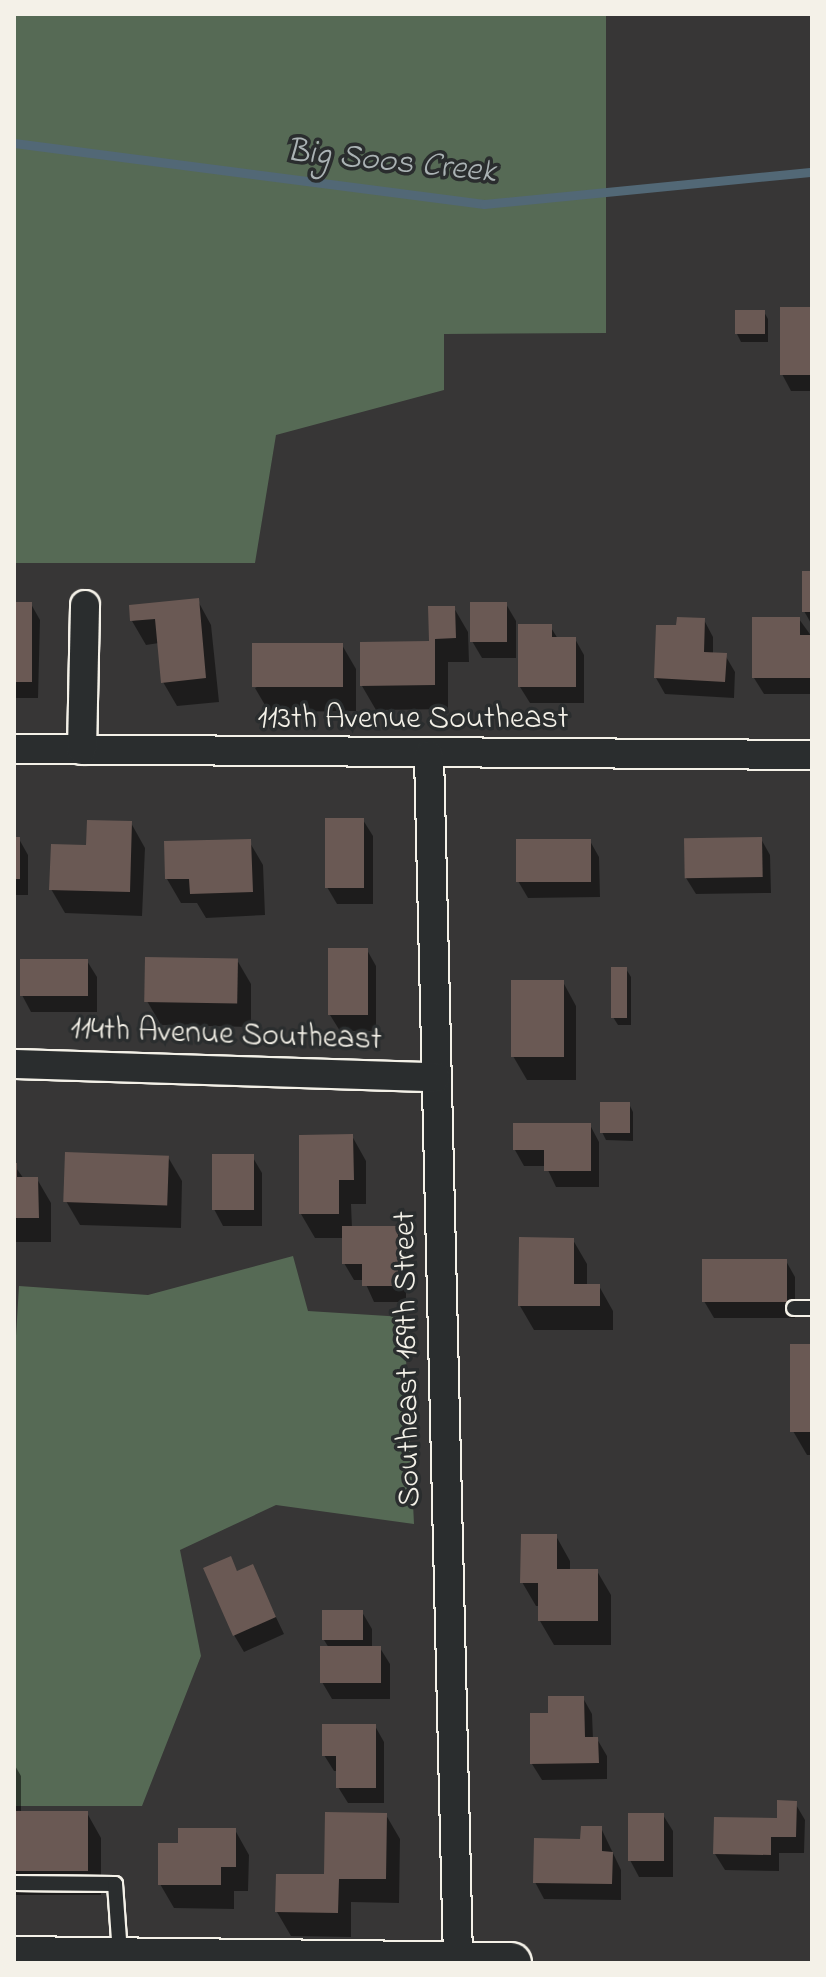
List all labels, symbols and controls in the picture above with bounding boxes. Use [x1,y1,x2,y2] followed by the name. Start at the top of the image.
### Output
[284,132,498,194] water label: Big Soos Creek
[257,701,569,739] street label: 113th Avenue Southeast
[70,1011,382,1061] street label: 114th Avenue Southeast
[387,1210,431,1508] street label: Southeast 169th Street

